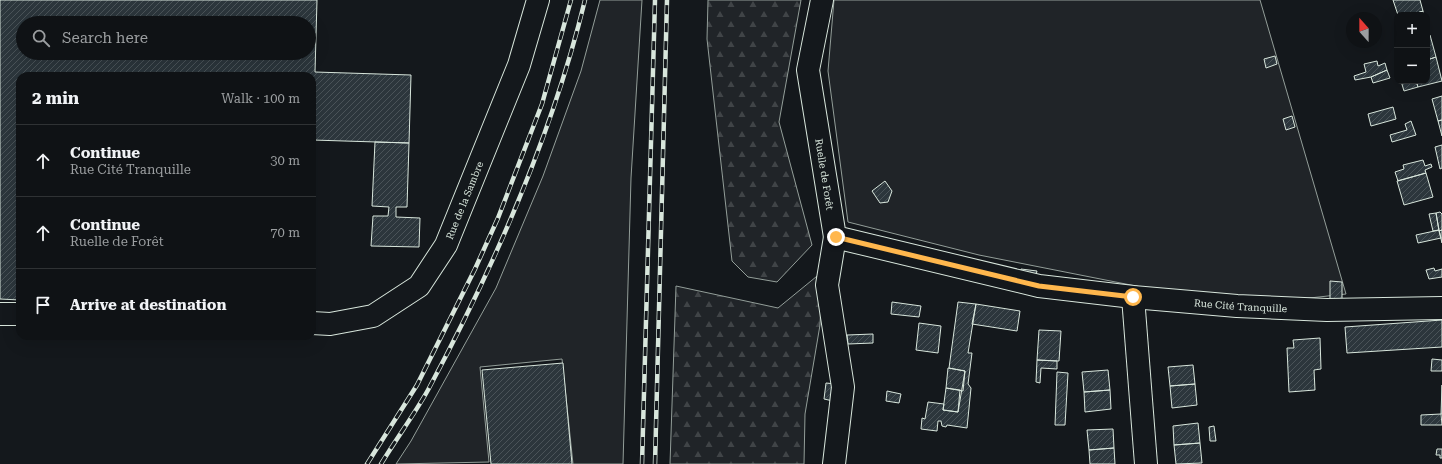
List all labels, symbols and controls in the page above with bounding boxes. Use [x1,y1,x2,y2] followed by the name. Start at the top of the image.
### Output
[1346,12,1382,48] north arrow
[1394,12,1430,84] map controls
[1394,12,1430,48] button: +
[16,16,316,60] search box
[30,27,52,49] icon: search
[62,29,148,47] text: Search here
[1394,48,1430,84] button: −
[32,88,79,108] text: 2 min
[221,91,300,106] text: Walk · 100 m
[814,138,836,211] street label: Ruelle de Forêt
[70,144,140,162] text: Continue
[32,150,54,172] icon: ahead
[270,153,300,168] text: 30 m
[443,159,485,241] street label: Rue de la Sambre
[70,162,191,177] text: Rue Cité Tranquille
[70,216,140,234] text: Continue
[32,222,54,244] icon: ahead
[270,225,300,240] text: 70 m
[827,228,845,246] route end
[70,234,164,249] text: Ruelle de Forêt
[1124,288,1142,306] route start
[32,294,54,316] icon: arrive
[70,296,226,314] text: Arrive at destination
[1194,297,1288,314] street label: Rue Cité Tranquille

